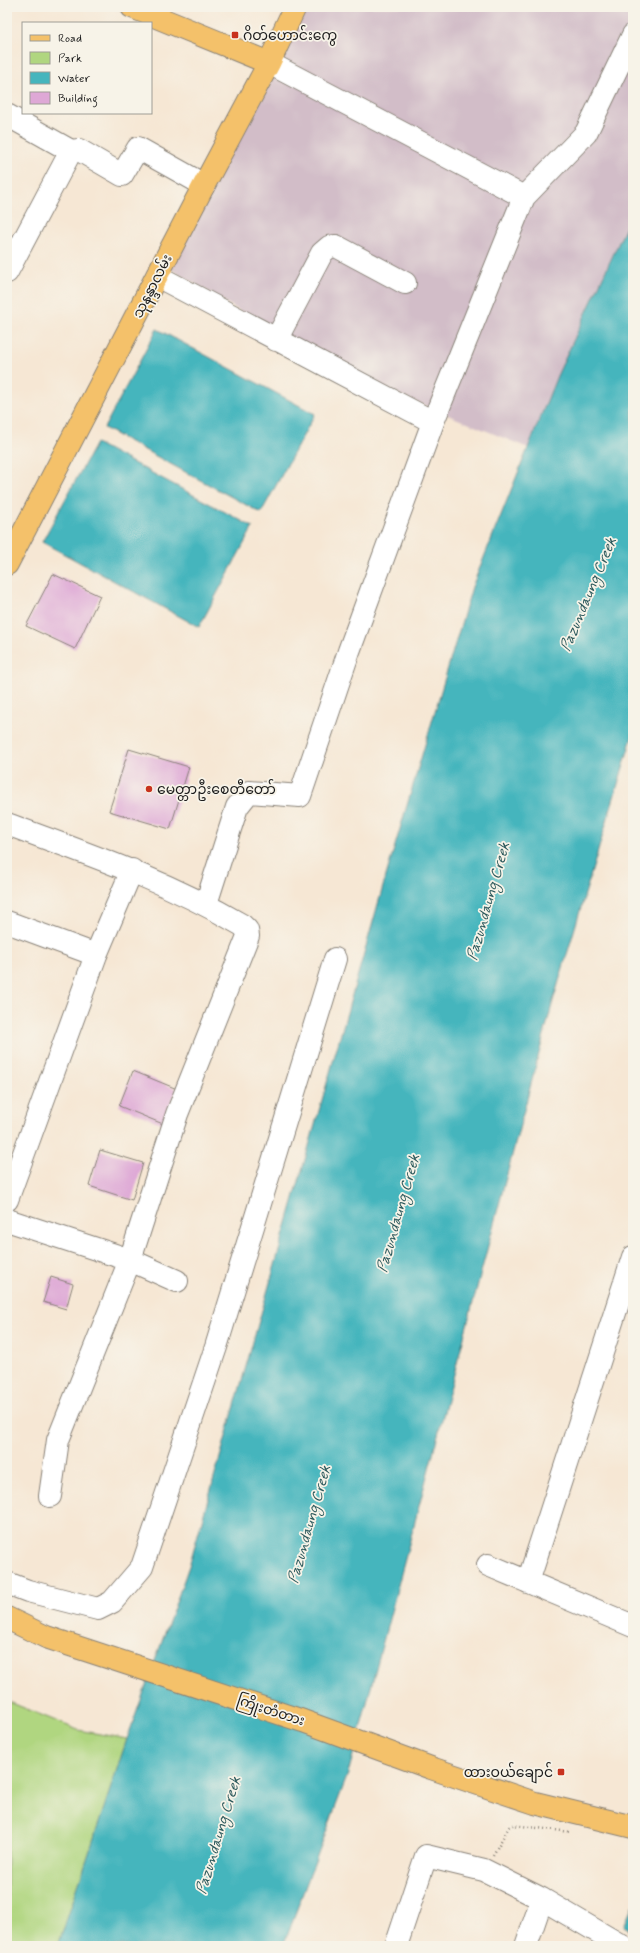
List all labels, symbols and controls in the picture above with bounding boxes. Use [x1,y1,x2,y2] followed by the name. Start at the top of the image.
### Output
[22,22,152,114] legend
[243,25,337,46] place label: ဂိတ်ဟောင်းကွေ
[230,30,240,40] marker: ဂိတ်ဟောင်းကွေ
[58,31,82,47] text: Road
[58,51,82,67] text: Park
[58,71,90,87] text: Water
[58,91,98,108] text: Building
[127,251,179,322] street label: သုနန္ဒာလမ်း
[556,534,623,655] water label: Pazundaung Creek
[157,779,276,801] place label: မေတ္တာဦးစေတီတော်
[144,784,154,794] marker: မေတ္တာဦးစေတီတော်
[463,839,516,963] water label: Pazundaung Creek
[373,1151,426,1275] water label: Pazundaung Creek
[284,1462,337,1586] water label: Pazundaung Creek
[234,1690,307,1732] street label: ကြိုးတံတား
[464,1762,553,1784] place label: ထားဝယ်ချောင်
[556,1767,566,1777] marker: ထားဝယ်ချောင်
[192,1774,247,1897] water label: Pazundaung Creek

